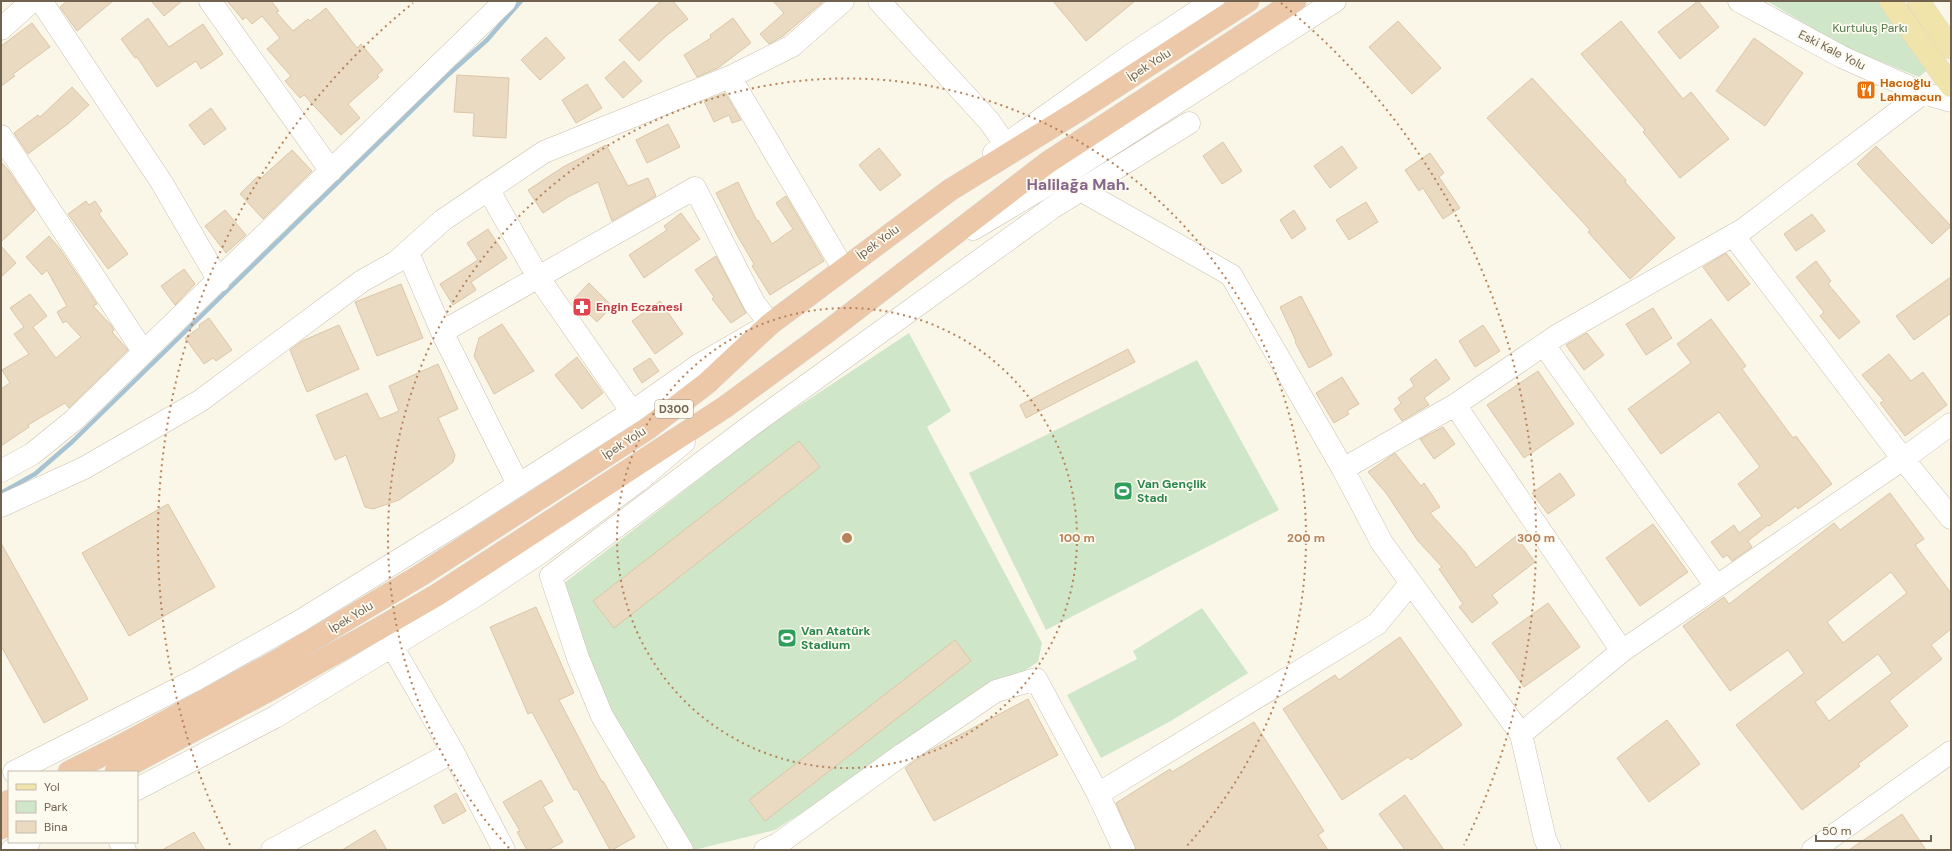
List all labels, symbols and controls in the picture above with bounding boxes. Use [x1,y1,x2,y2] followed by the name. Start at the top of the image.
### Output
[1833,20,1907,36] park label: Kurtuluş Parkı
[1796,26,1868,74] street label: Eski Kale Yolu
[1124,45,1174,85] street label: İpek Yolu
[1880,75,1942,105] place label: Hacıoğlu Lahmacun
[1855,79,1877,101] restaurant icon: Hacıoğlu Lahmacun
[1026,174,1130,195] district label: Halilağa Mah.
[853,221,903,263] street label: İpek Yolu
[571,296,593,318] pharmacy icon: Engin Eczanesi
[596,299,683,315] place label: Engin Eczanesi
[655,400,693,418] road number: D300
[599,423,649,463] street label: İpek Yolu
[1137,476,1207,506] place label: Van Gençlik Stadı
[1112,480,1134,502] sports icon: Van Gençlik Stadı
[1059,530,1095,546] text: 100 m
[1287,530,1325,546] text: 200 m
[1517,530,1555,546] text: 300 m
[840,531,854,545] centre of rings
[326,597,376,636] street label: İpek Yolu
[801,623,871,653] place label: Van Atatürk Stadium
[776,627,798,649] sports icon: Van Atatürk Stadium
[8,771,138,843] legend
[44,779,60,795] text: Yol
[44,799,68,815] text: Park
[1816,817,1931,843] scale bar
[44,819,68,835] text: Bina
[1822,823,1851,839] text: 50 m

